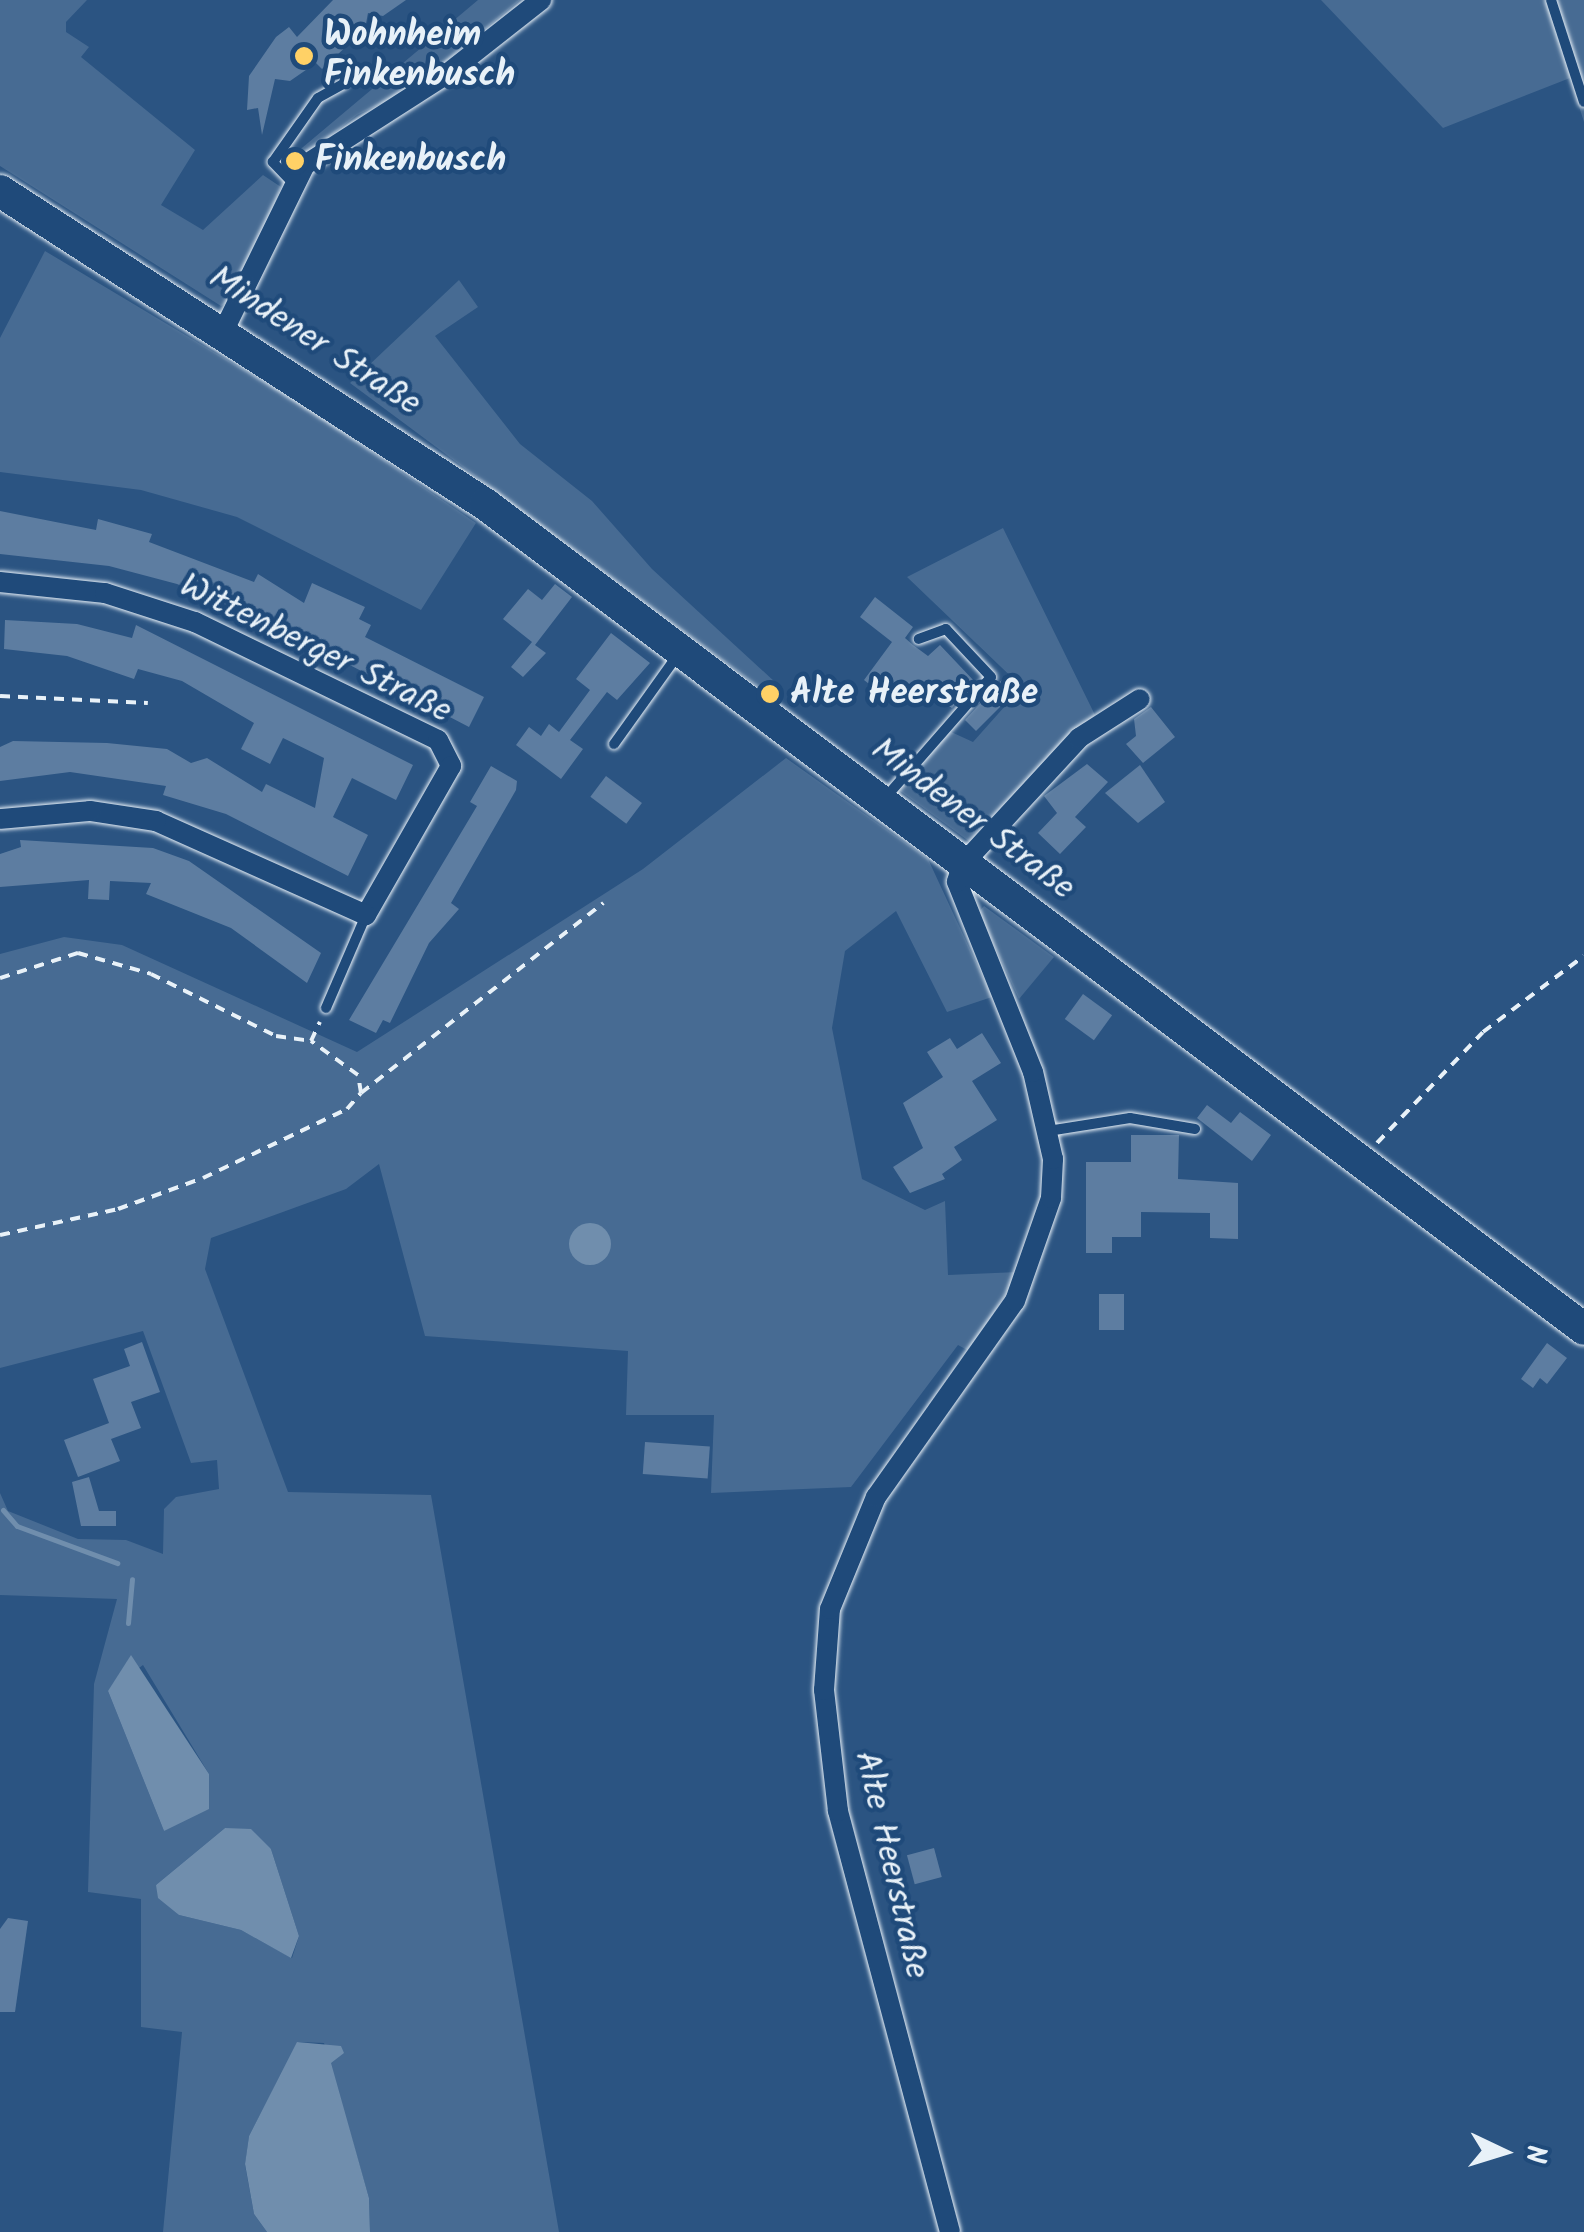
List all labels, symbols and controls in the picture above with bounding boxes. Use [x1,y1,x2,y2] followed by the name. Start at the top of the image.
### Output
[324,15,515,97] place label: Wohnheim Finkenbusch
[293,45,315,67] marker: Wohnheim Finkenbusch
[315,140,506,182] place label: Finkenbusch
[284,150,306,172] marker: Finkenbusch
[200,258,428,426] street label: Mindener Straße
[172,566,458,734] street label: Wittenberger Straße
[790,673,1038,715] place label: Alte Heerstraße
[759,683,781,705] marker: Alte Heerstraße
[862,730,1082,910] street label: Mindener Straße
[843,1747,937,1983] street label: Alte Heerstraße
[1454,2102,1554,2202] north arrow
[1511,2144,1557,2165] text: N

